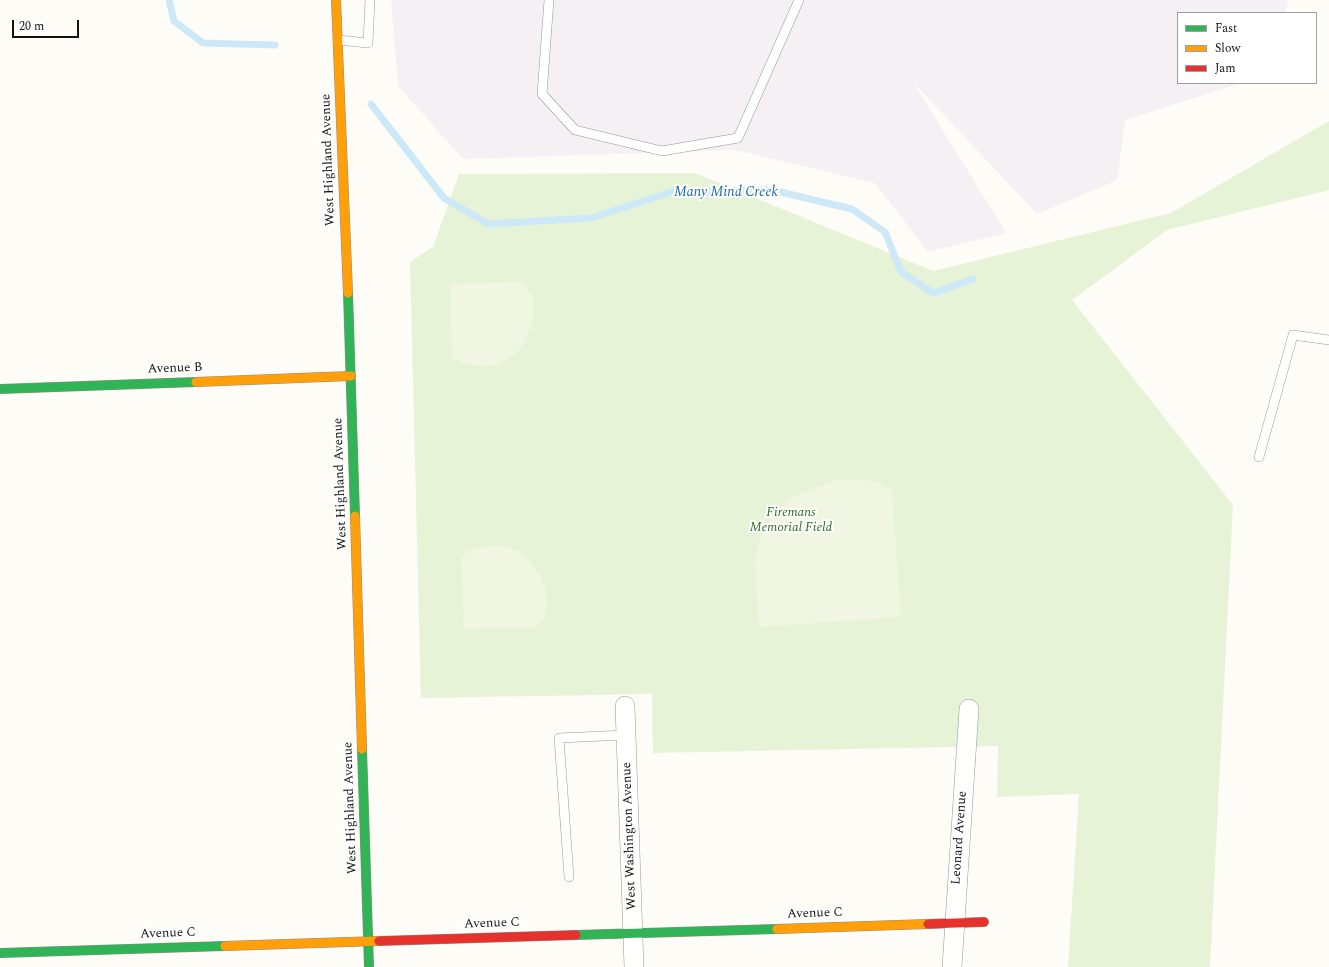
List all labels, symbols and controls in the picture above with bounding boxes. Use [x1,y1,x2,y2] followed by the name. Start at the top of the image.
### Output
[14,12,81,38] scale bar
[1177,12,1317,84] legend
[19,17,44,36] text: 20 m
[1215,19,1237,38] text: Fast
[1215,39,1240,58] text: Slow
[1215,59,1236,78] text: Jam
[319,94,339,226] street label: West Highland Avenue
[674,185,778,201] water label: Many Mind Creek
[147,360,203,378] street label: Avenue B
[331,418,351,550] street label: West Highland Avenue
[750,505,832,536] park label: Firemans Memorial Field
[341,742,361,874] street label: West Highland Avenue
[620,762,640,910] street label: West Washington Avenue
[949,791,971,885] street label: Leonard Avenue
[787,905,843,923] street label: Avenue C
[464,915,520,933] street label: Avenue C
[140,925,196,943] street label: Avenue C

